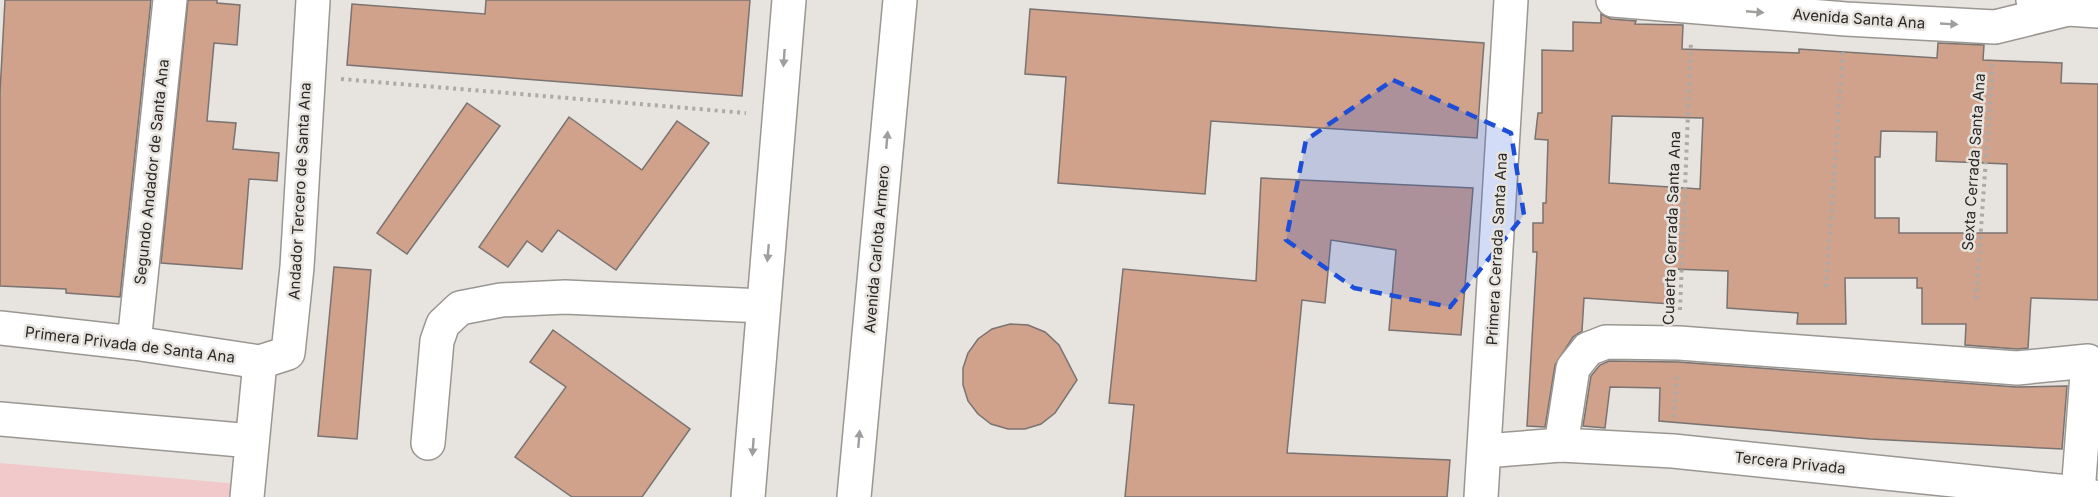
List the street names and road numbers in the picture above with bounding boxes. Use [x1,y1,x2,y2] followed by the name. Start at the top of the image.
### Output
[1792,4,1926,33] street label: Avenida Santa Ana
[130,58,173,286] street label: Segundo Andador de Santa Ana
[1958,73,1989,251] street label: Sexta Cerrada Santa Ana
[284,82,315,300] street label: Andador Tercero de Santa Ana
[1659,131,1684,325] street label: Cuaerta Cerrada Santa Ana
[1482,152,1511,346] street label: Primera Cerrada Santa Ana
[860,164,893,334] street label: Avenida Carlota Armero
[24,322,236,367] street label: Primera Privada de Santa Ana
[1733,447,1847,478] street label: Tercera Privada

